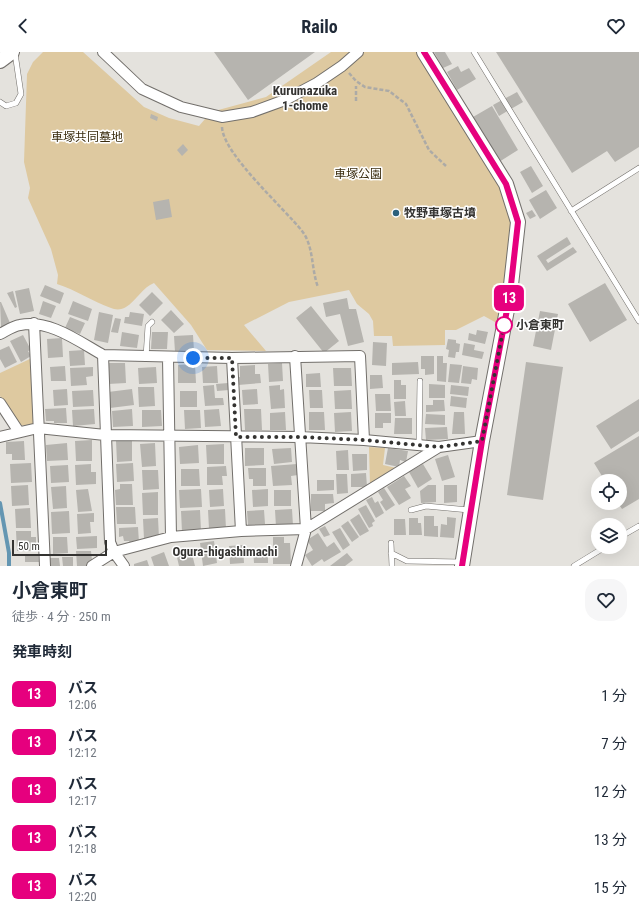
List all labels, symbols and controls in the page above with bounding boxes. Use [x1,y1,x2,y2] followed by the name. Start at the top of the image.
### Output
[12,15,34,37] icon: back
[605,15,627,37] icon: heart
[301,16,338,37] text: Railo
[273,83,337,113] district label: Kurumazuka 1-chome
[51,130,123,144] park label: 車塚共同墓地
[334,167,382,181] park label: 車塚公園
[404,206,476,220] place label: 牧野車塚古墳
[391,208,401,218] marker: 牧野車塚古墳
[491,285,527,311] line badge: 13
[502,290,516,306] text: 13
[495,316,513,334] marker: 小倉東町
[516,318,564,332] place label: 小倉東町
[183,348,203,368] your location
[591,474,627,554] map controls
[591,474,627,510] button: locate
[591,518,627,554] button: layers
[12,538,107,557] scale bar
[18,540,40,553] text: 50 m
[172,544,278,559] district label: Ogura-higashimachi
[12,579,88,602] text: 小倉東町
[585,579,627,621] button: heart
[12,609,111,624] text: 徒歩 · 4 分 · 250 m
[12,643,72,661] text: 発車時刻
[68,679,98,697] text: バス
[27,686,41,702] text: 13
[601,687,627,705] text: 1 分
[68,697,97,712] text: 12:06
[68,727,98,745] text: バス
[27,734,41,750] text: 13
[601,735,627,753] text: 7 分
[68,745,97,760] text: 12:12
[68,775,98,793] text: バス
[27,782,41,798] text: 13
[594,783,627,801] text: 12 分
[68,793,97,808] text: 12:17
[68,823,98,841] text: バス
[27,830,41,846] text: 13
[594,831,627,849] text: 13 分
[68,841,97,856] text: 12:18
[68,871,98,889] text: バス
[27,878,41,894] text: 13
[594,879,627,897] text: 15 分
[68,889,97,904] text: 12:20

